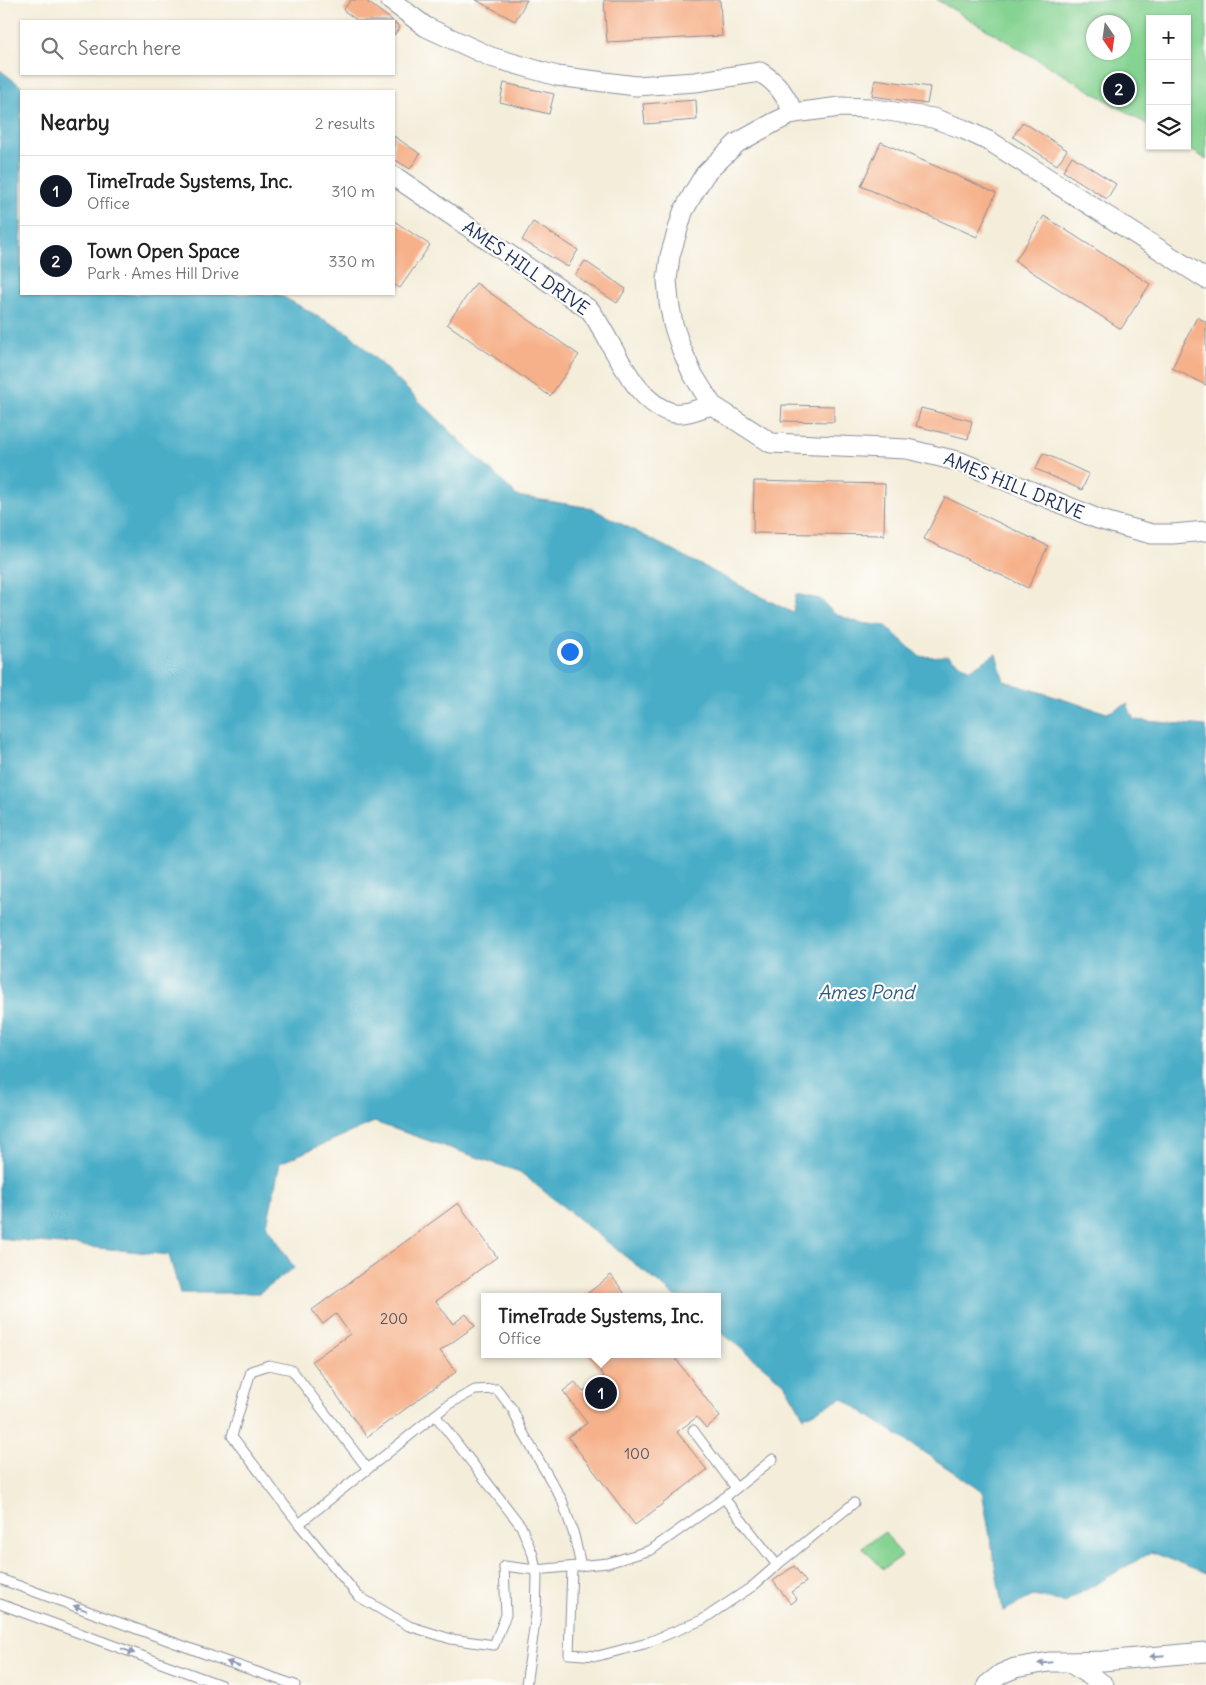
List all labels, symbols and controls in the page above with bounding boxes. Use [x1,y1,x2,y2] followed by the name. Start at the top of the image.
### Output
[1086,15,1131,60] north arrow
[1146,15,1191,150] map controls
[1146,15,1191,60] button: +
[20,20,395,75] search box
[38,34,66,62] icon: search
[78,36,181,60] text: Search here
[1146,60,1191,105] button: −
[1103,70,1135,108] pin: 2
[1146,105,1191,150] button: layers
[40,109,110,136] text: Nearby
[315,113,375,133] text: 2 results
[87,169,292,193] text: TimeTrade Systems, Inc.
[53,181,59,201] text: 1
[331,181,375,201] text: 310 m
[87,193,130,213] text: Office
[458,215,594,320] street label: AMES HILL DRIVE
[87,239,240,263] text: Town Open Space
[52,251,60,271] text: 2
[328,251,375,271] text: 330 m
[87,263,239,283] text: Park · Ames Hill Drive
[941,447,1088,524] street label: AMES HILL DRIVE
[557,639,583,665] your location
[818,980,917,1004] water label: Ames Pond
[481,1293,721,1358] popup
[498,1304,704,1328] text: TimeTrade Systems, Inc.
[380,1309,408,1328] house number: 200
[498,1328,541,1348] text: Office
[585,1374,617,1412] pin: 1
[624,1444,650,1463] house number: 100
[72,1604,87,1612] one-way arrow
[121,1647,136,1655] one-way arrow
[1149,1653,1165,1661] one-way arrow
[1037,1659,1053,1667] one-way arrow
[225,1660,240,1667] one-way arrow

